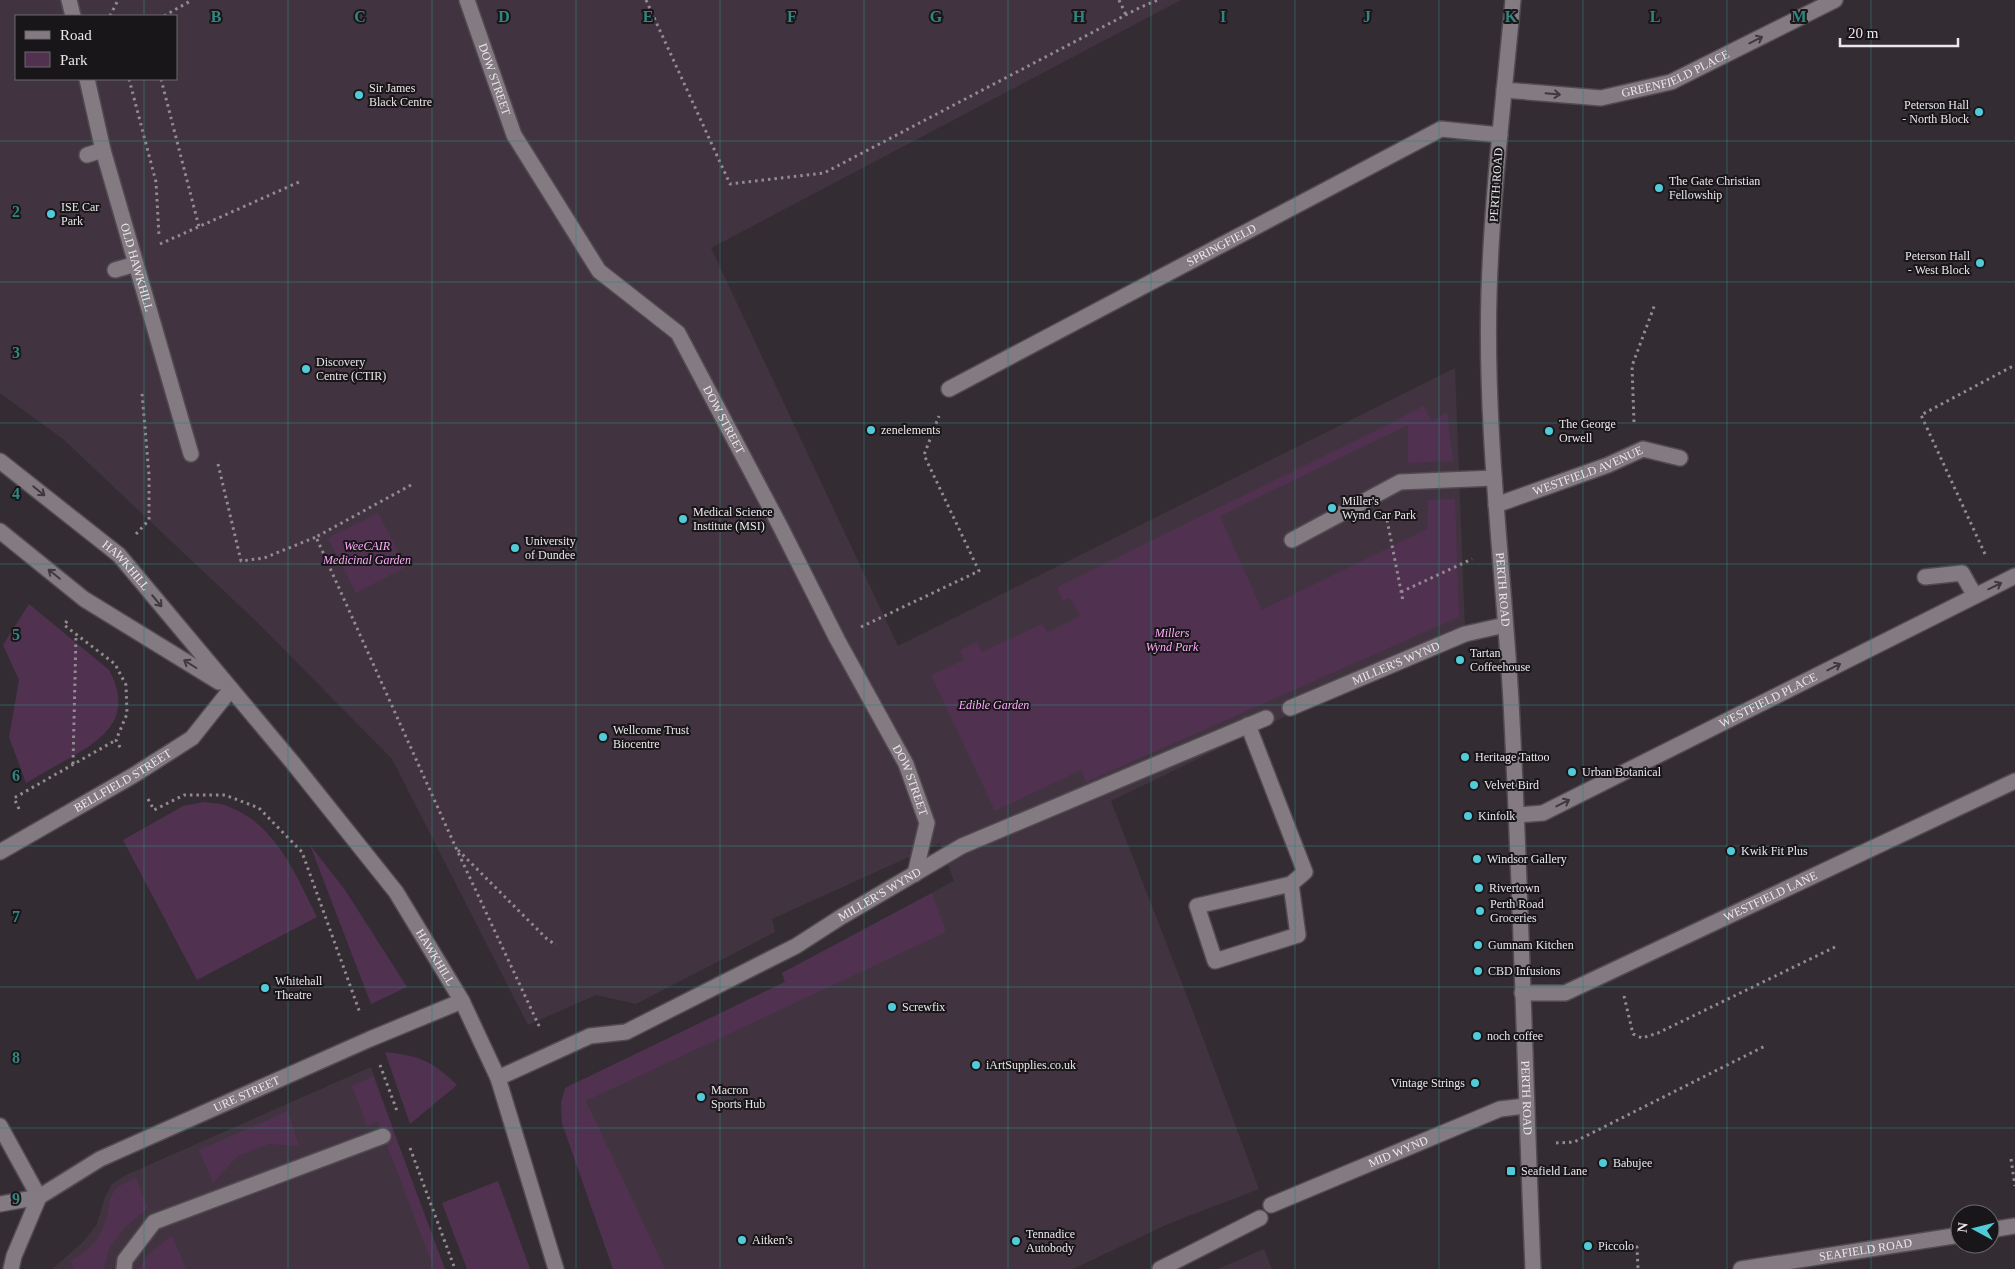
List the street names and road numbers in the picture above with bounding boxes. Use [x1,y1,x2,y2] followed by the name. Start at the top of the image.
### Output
[476,41,514,118] street label: DOW STREET
[1620,47,1732,100] street label: GREENFIELD PLACE
[1486,147,1506,223] street label: PERTH ROAD
[1184,221,1259,269] street label: SPRINGFIELD
[118,222,156,313] street label: OLD HAWKHILL
[700,383,748,457] street label: DOW STREET
[1531,443,1645,498] street label: WESTFIELD AVENUE
[99,537,153,593] street label: HAWKHILL
[1493,552,1513,627] street label: PERTH ROAD
[1350,638,1442,688] street label: MILLER'S WYND
[1717,670,1819,730] street label: WESTFIELD PLACE
[890,742,931,818] street label: DOW STREET
[71,746,175,815] street label: BELLFIELD STREET
[836,865,924,924] street label: MILLER'S WYND
[1721,868,1819,924] street label: WESTFIELD LANE
[413,926,458,988] street label: HAWKHILL
[1518,1060,1535,1136] street label: PERTH ROAD
[211,1073,283,1115] street label: URE STREET
[1366,1133,1431,1170] street label: MID WYND
[1818,1236,1913,1264] street label: SEAFIELD ROAD

